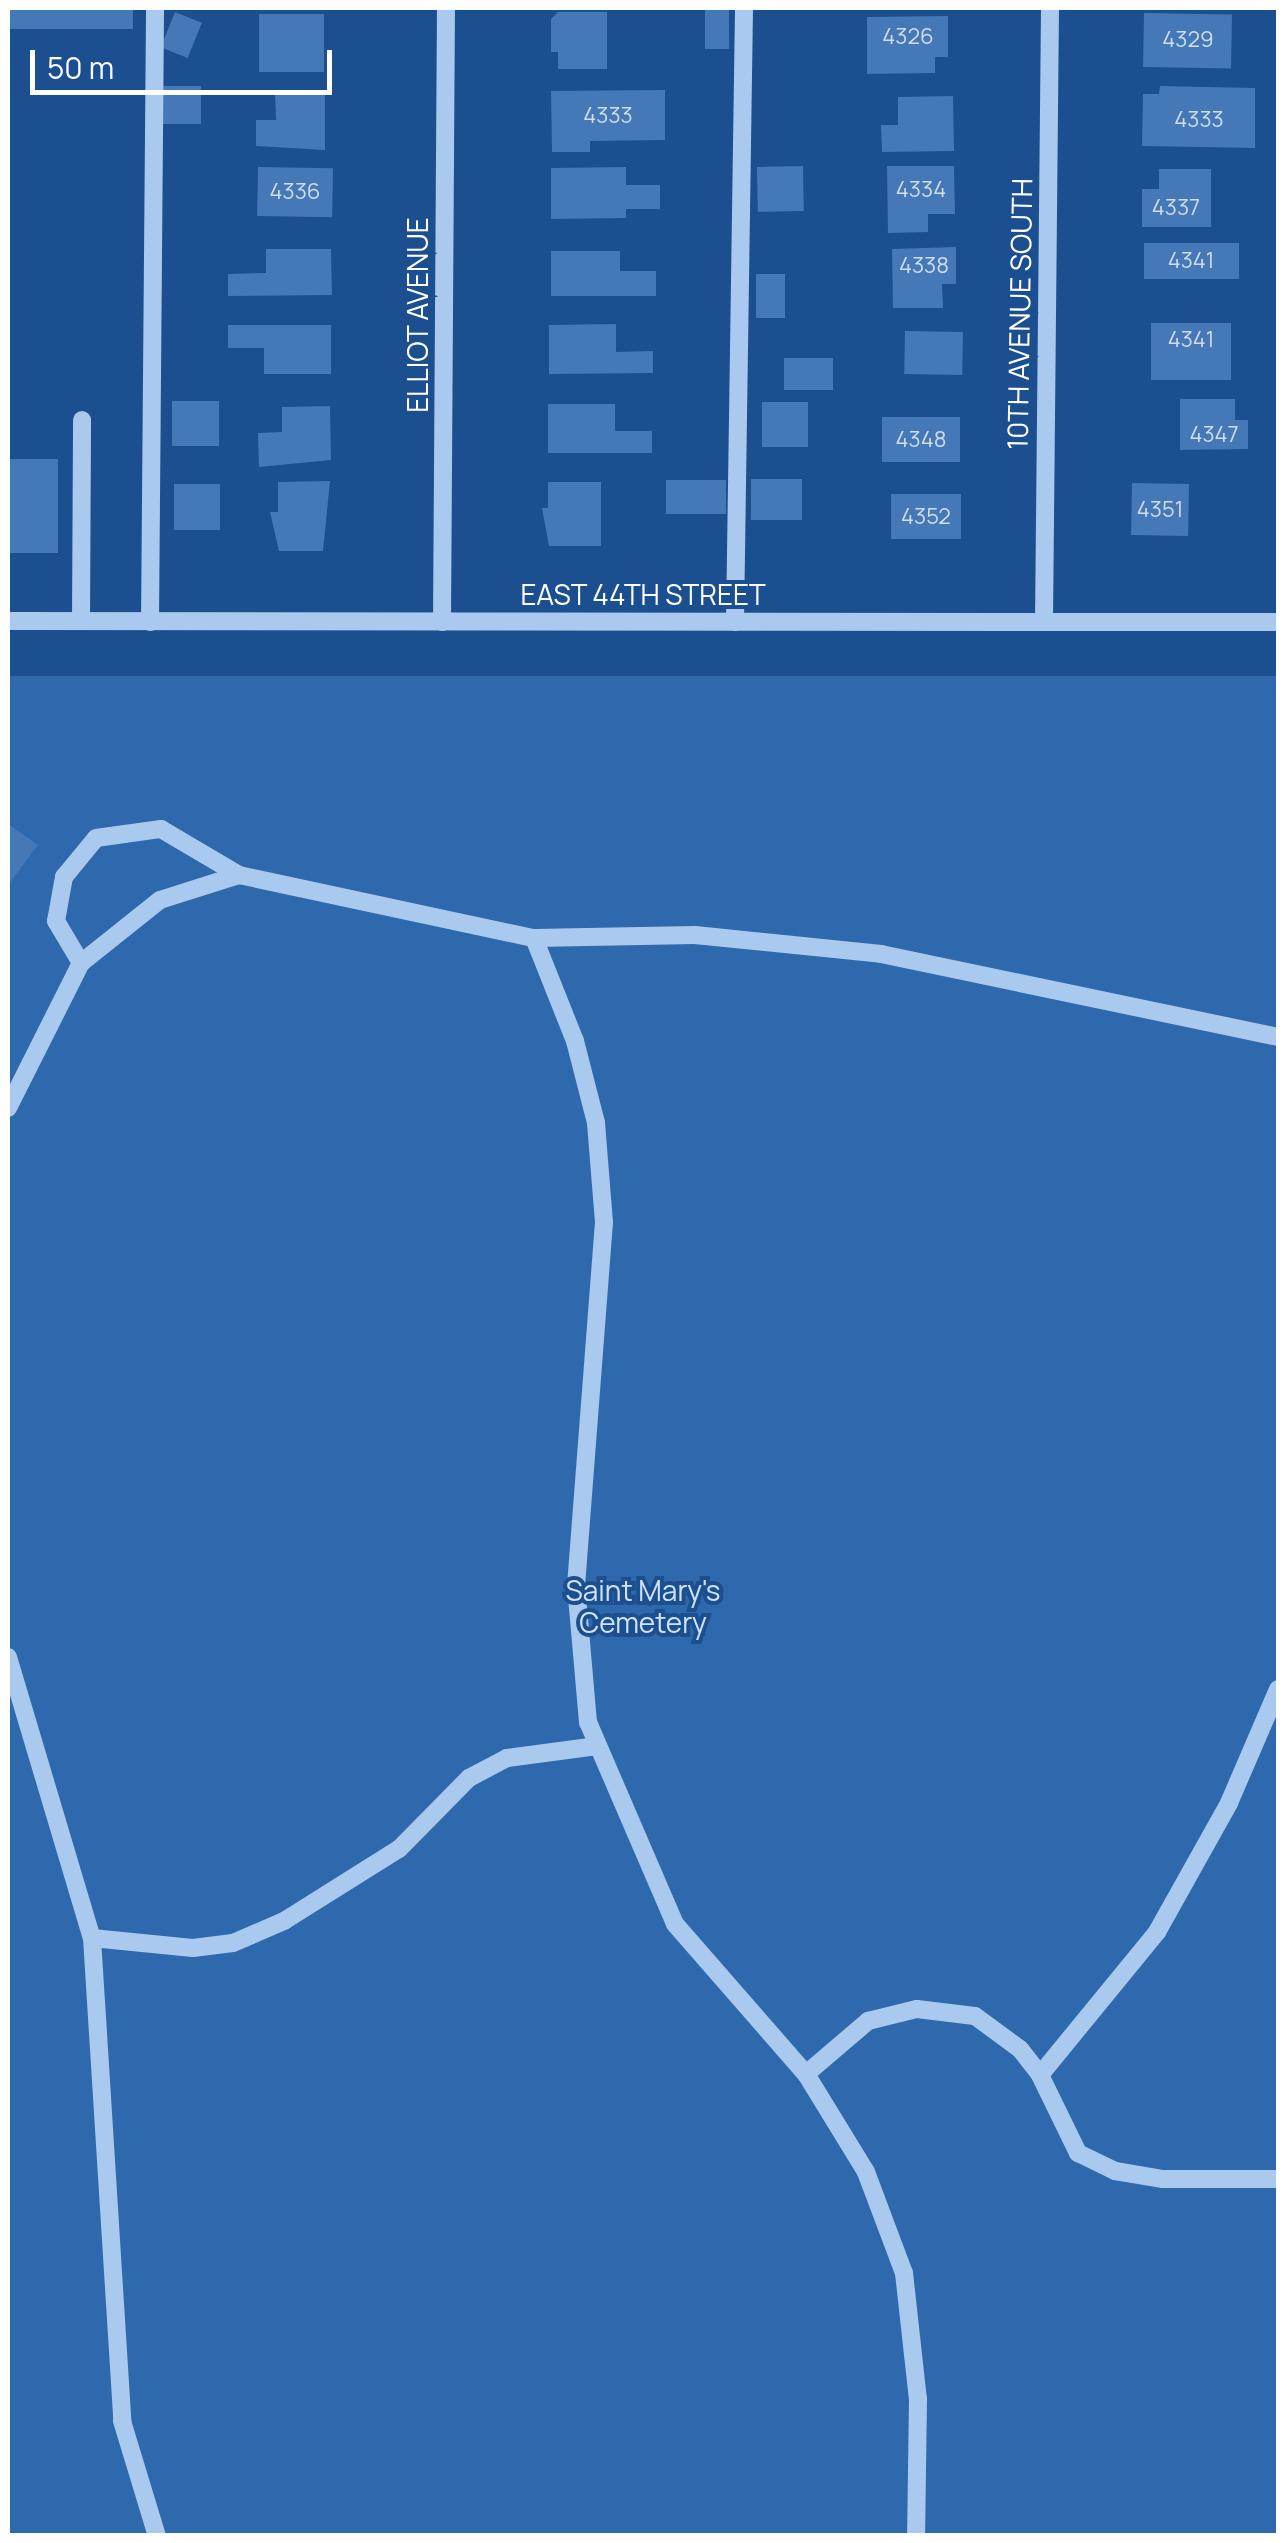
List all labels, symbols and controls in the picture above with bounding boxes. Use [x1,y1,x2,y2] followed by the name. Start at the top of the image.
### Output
[882,24,934,50] house number: 4326
[1162,27,1214,53] house number: 4329
[35,30,338,92] scale bar
[47,47,114,88] text: 50 m
[583,103,633,129] house number: 4333
[1174,107,1224,133] house number: 4333
[896,177,946,203] house number: 4334
[1000,178,1038,450] street label: 10TH AVENUE SOUTH
[270,179,320,205] house number: 4336
[1152,195,1200,221] house number: 4337
[400,217,434,413] street label: ELLIOT AVENUE
[1168,248,1214,274] house number: 4341
[899,253,949,279] house number: 4338
[1168,327,1214,353] house number: 4341
[1189,422,1239,448] house number: 4347
[896,427,946,453] house number: 4348
[1137,497,1183,523] house number: 4351
[901,504,951,530] house number: 4352
[520,577,766,611] street label: EAST 44TH STREET
[565,1573,721,1639] park label: Saint Mary's Cemetery

